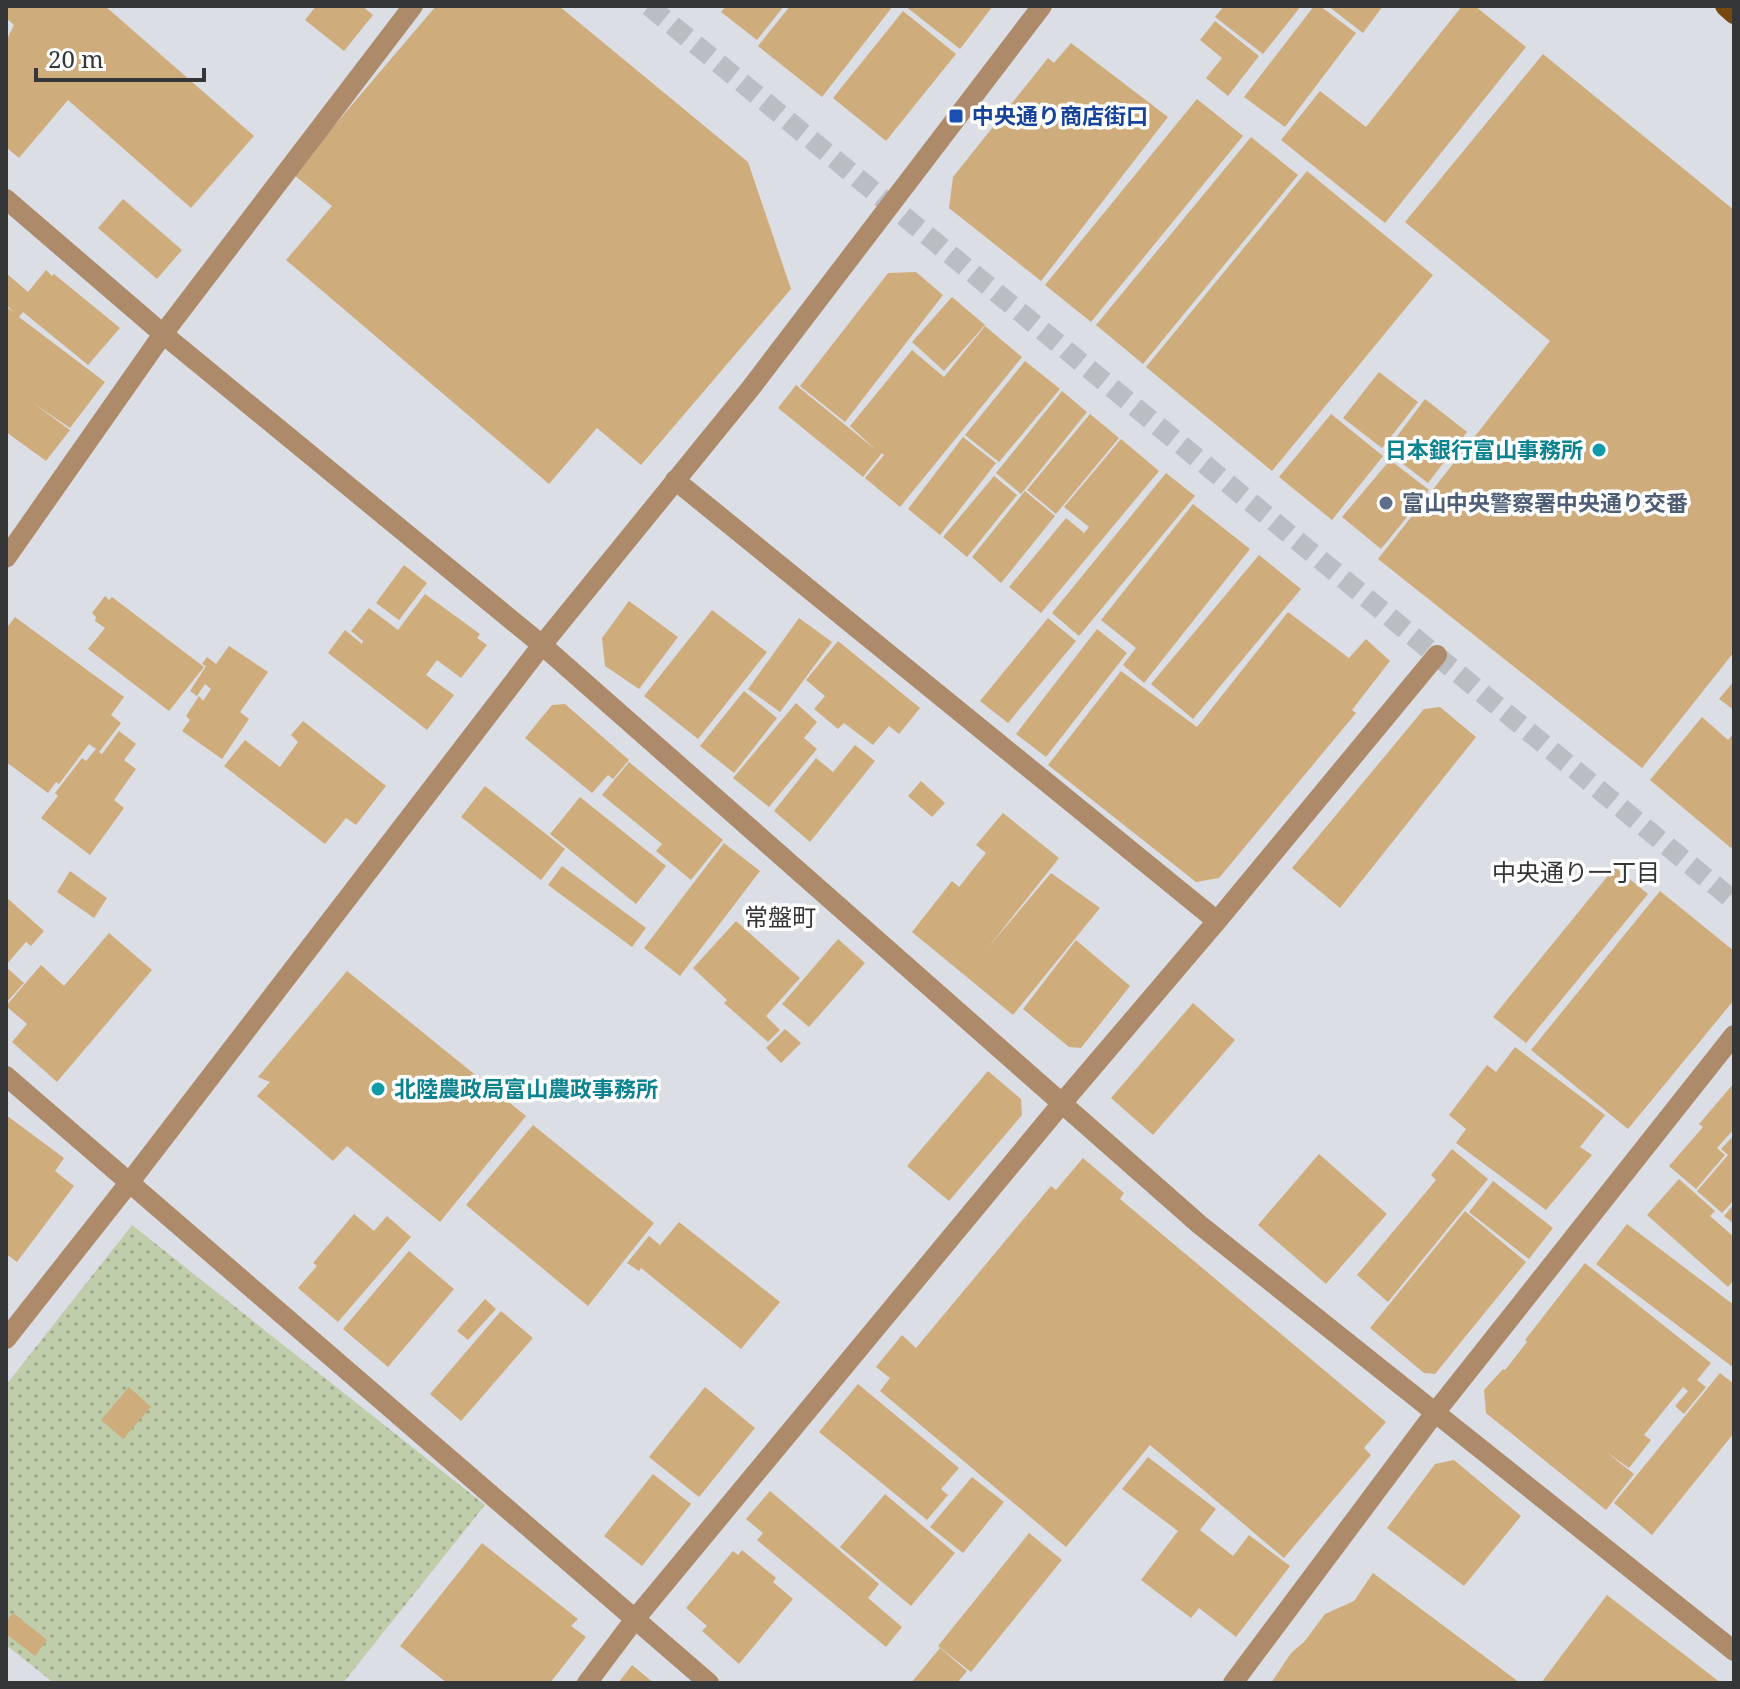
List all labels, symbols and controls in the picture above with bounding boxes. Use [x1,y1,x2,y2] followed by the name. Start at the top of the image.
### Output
[36,32,204,82] scale bar
[48,42,104,75] text: 20 m
[972,100,1148,130] place label: 中央通り商店街口
[947,107,965,125] marker: 中央通り商店街口
[1385,434,1583,464] place label: 日本銀行富山事務所
[1590,441,1608,459] marker: 日本銀行富山事務所
[1402,487,1688,517] place label: 富山中央警察署中央通り交番
[1377,494,1395,512] marker: 富山中央警察署中央通り交番
[1492,855,1660,888] district label: 中央通り一丁目
[744,900,816,933] district label: 常盤町
[394,1073,658,1103] place label: 北陸農政局富山農政事務所
[369,1080,387,1098] marker: 北陸農政局富山農政事務所

